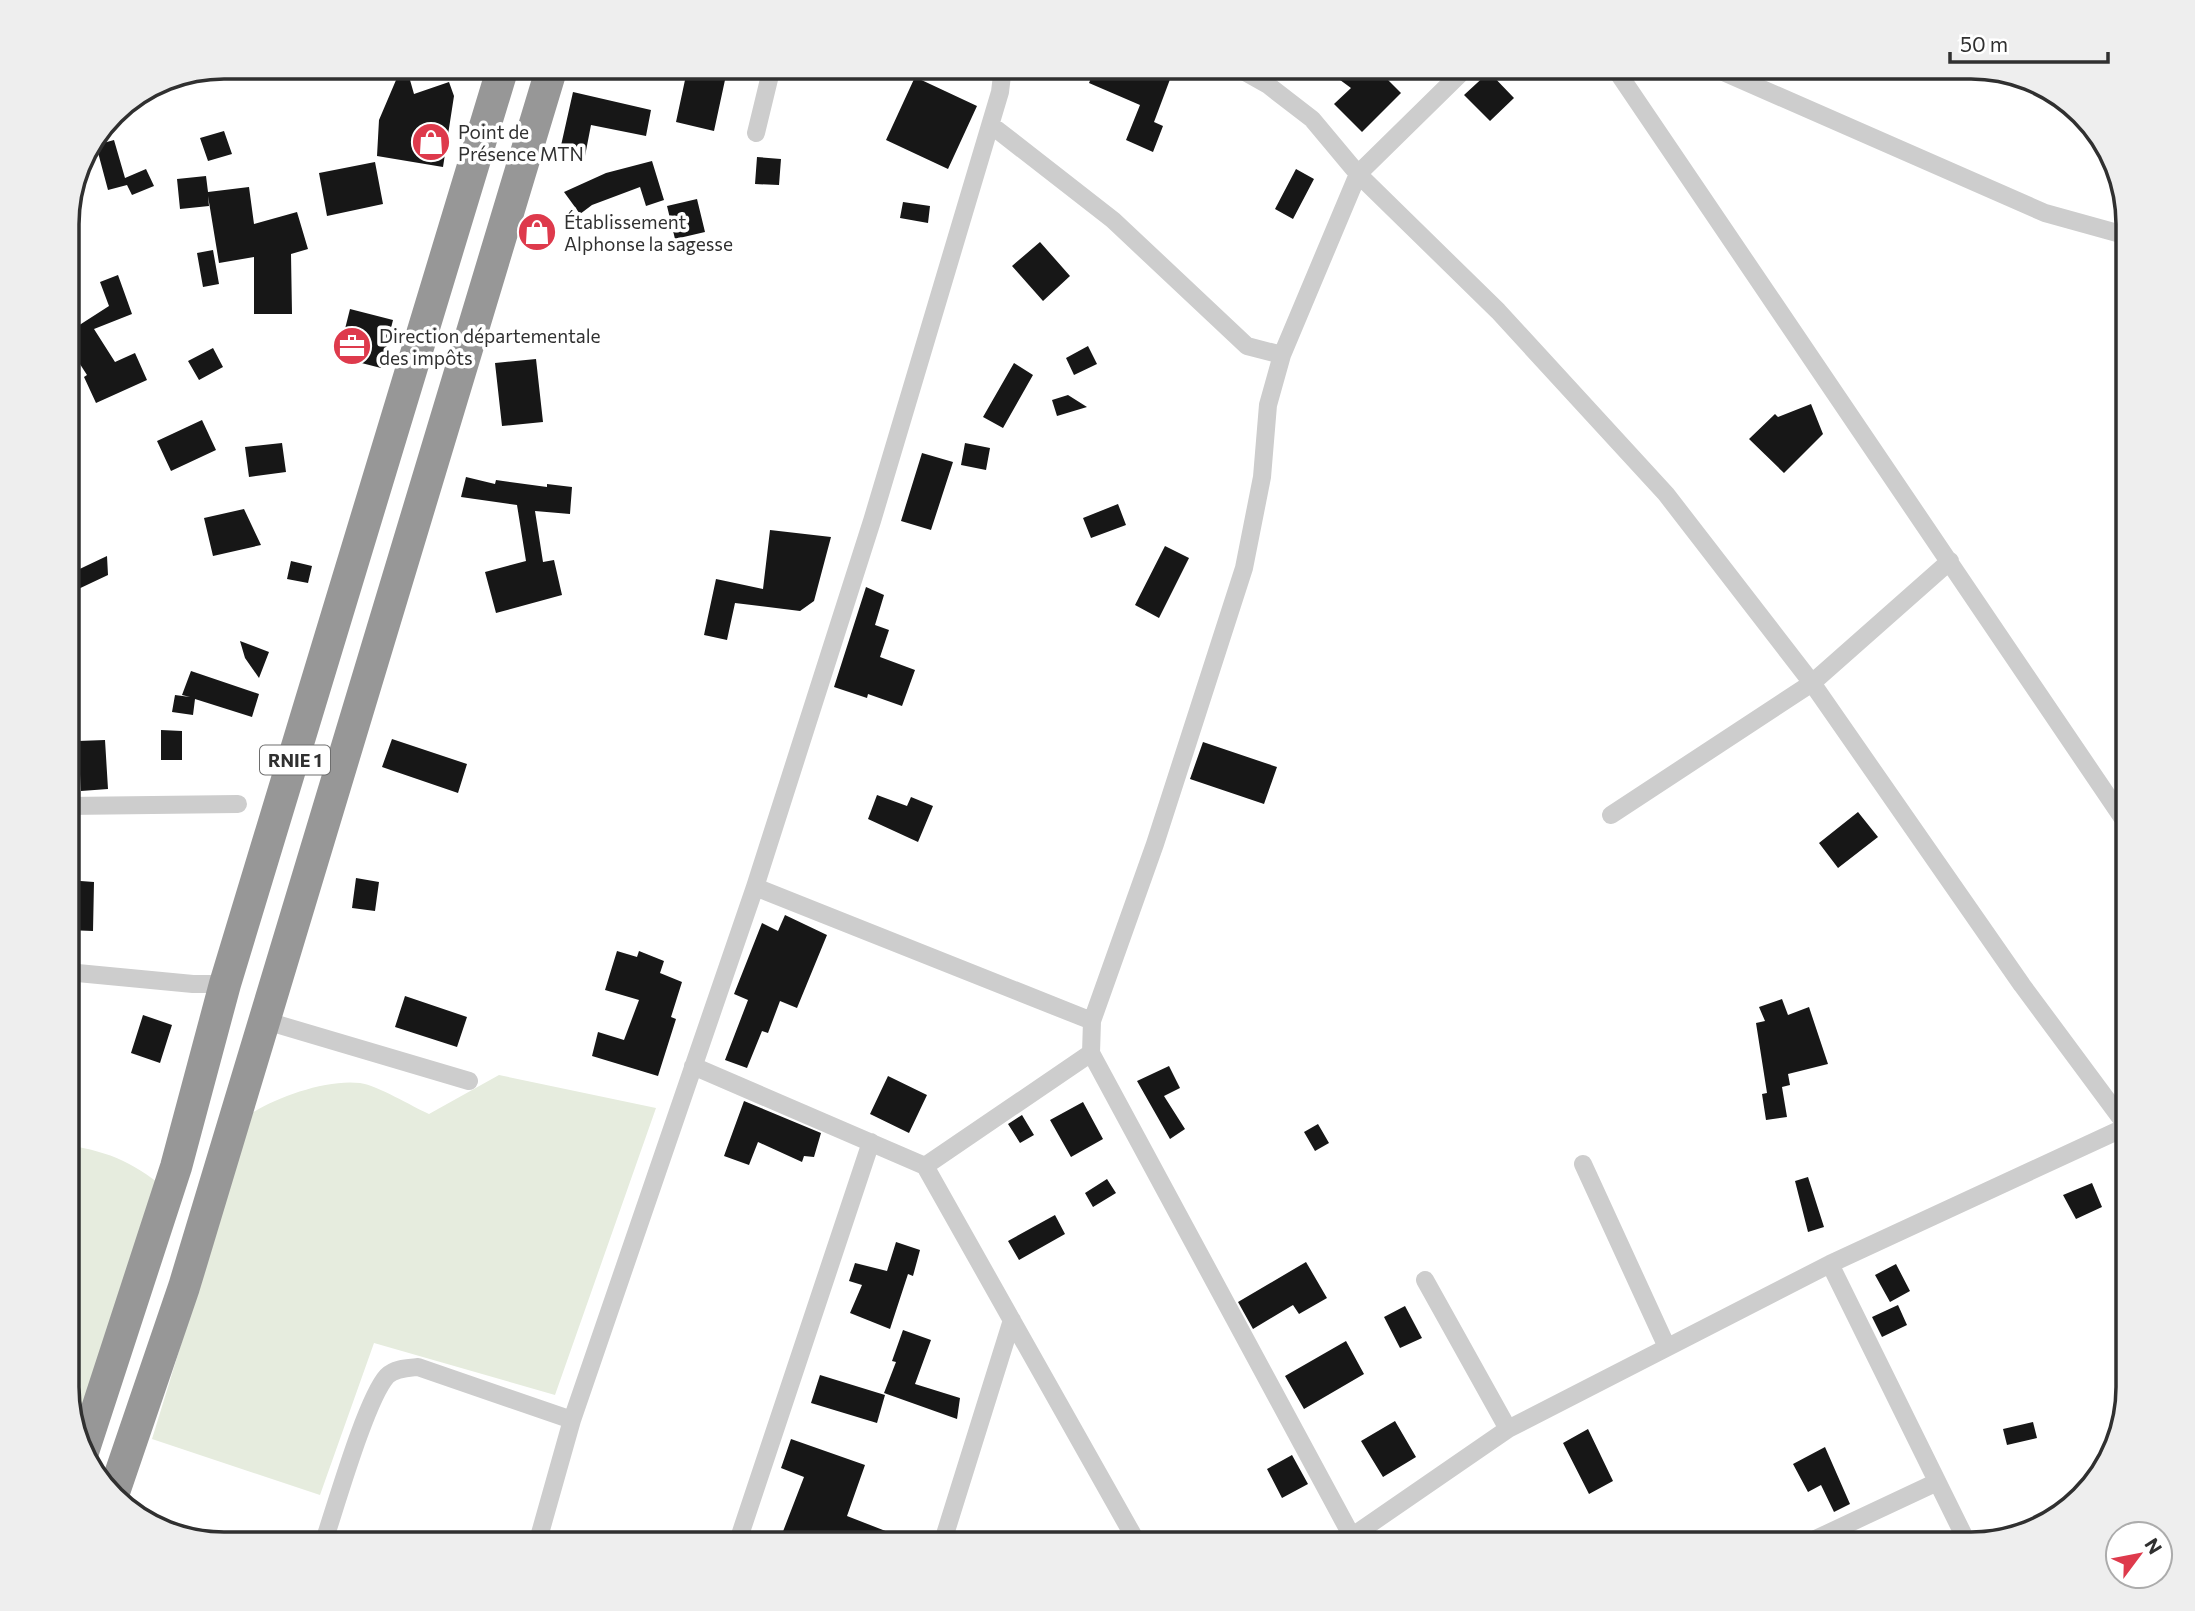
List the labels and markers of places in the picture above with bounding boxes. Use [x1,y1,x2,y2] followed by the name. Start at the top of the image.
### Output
[458,120,584,165] place label: Point de Présence MTN
[410,121,452,163] shop icon: Point de Présence MTN
[564,210,733,255] place label: Établissement Alphonse la sagesse
[516,211,558,253] shop icon: Établissement Alphonse la sagesse
[379,324,601,369] place label: Direction départementale des impôts
[331,325,373,367] office icon: Direction départementale des impôts

